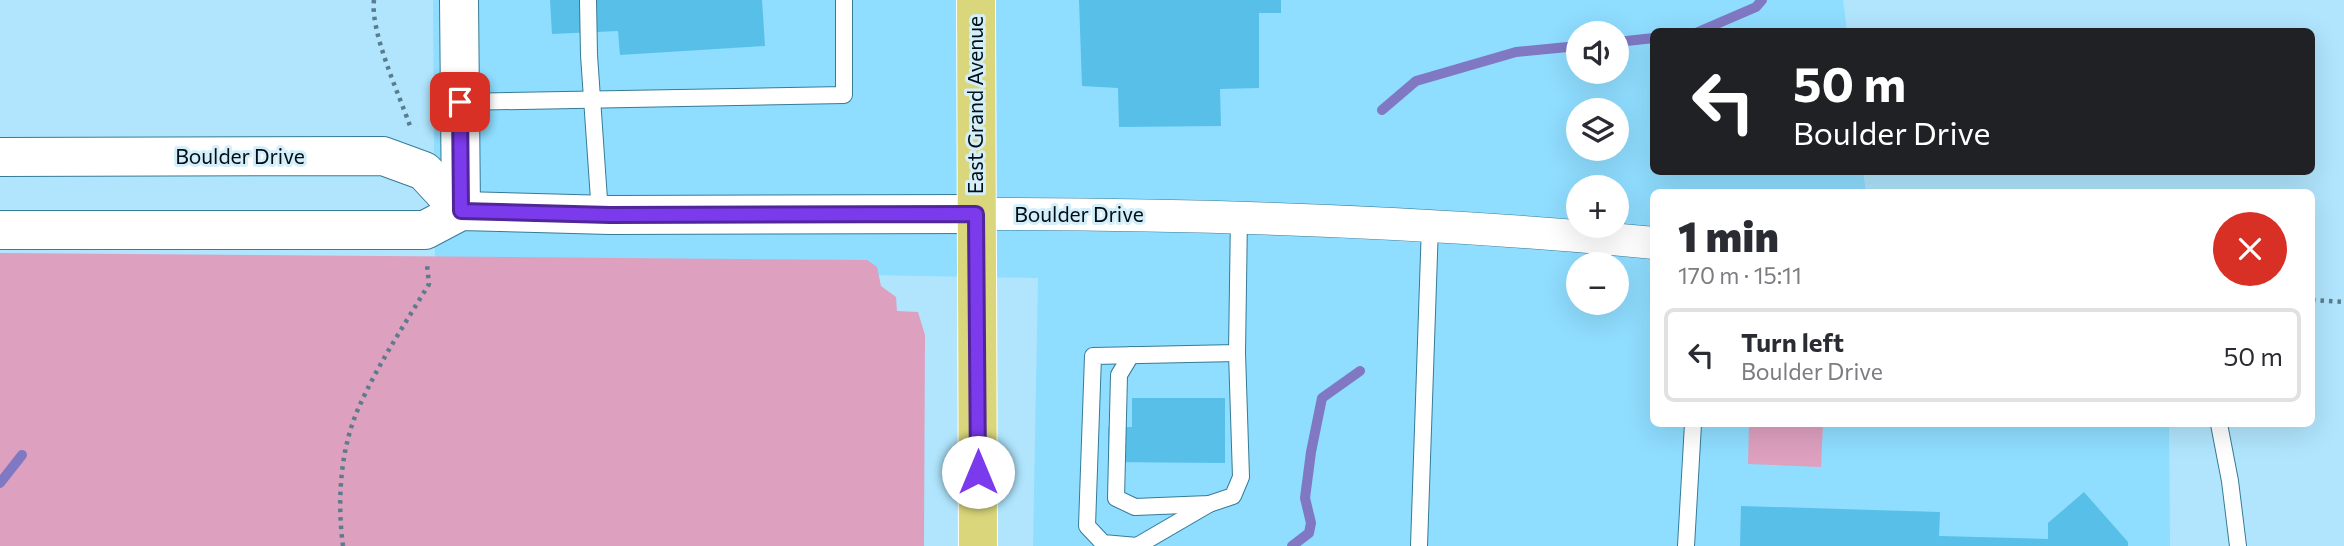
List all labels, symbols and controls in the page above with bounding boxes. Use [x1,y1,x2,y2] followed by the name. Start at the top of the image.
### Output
[962,16,987,194] street label: East Grand Avenue
[1566,21,1629,315] map controls
[1566,21,1629,84] button: sound
[1793,52,1906,112] text: 50 m
[1678,56,1769,147] icon: left
[430,72,490,132] pin
[441,83,479,121] icon: arrive
[1566,98,1629,161] button: layers
[1793,112,1990,152] text: Boulder Drive
[175,143,305,168] street label: Boulder Drive
[1566,175,1629,238] button: +
[1014,201,1144,226] street label: Boulder Drive
[1678,209,1779,261] text: 1 min
[2213,212,2287,286] button: close
[1566,252,1629,315] button: −
[1678,261,1802,289] text: 170 m · 15:11
[1741,326,1844,357] text: Turn left
[1682,336,1720,374] icon: left
[2223,340,2283,371] text: 50 m
[1741,357,1883,385] text: Boulder Drive
[941,435,1015,509] position arrow

